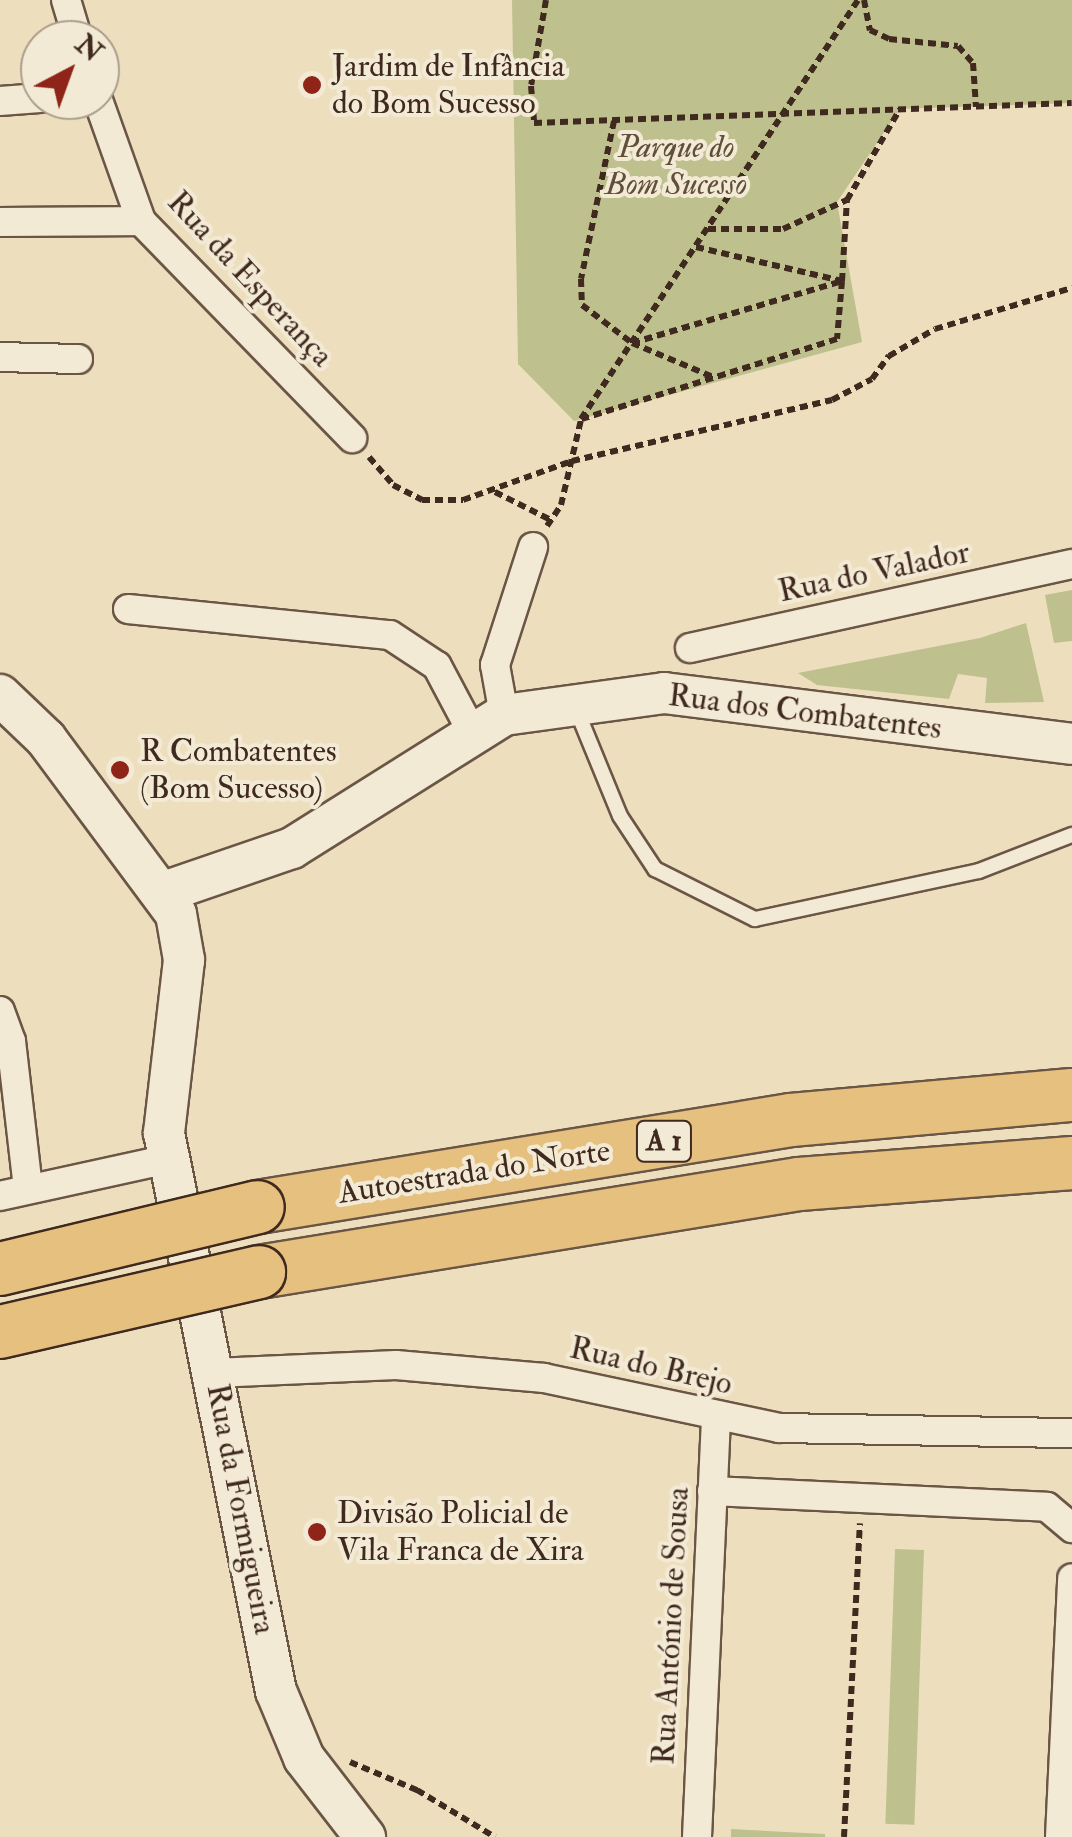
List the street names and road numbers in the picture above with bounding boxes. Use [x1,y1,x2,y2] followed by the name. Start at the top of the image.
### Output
[159,183,341,375] street label: Rua da Esperança
[775,533,973,611] street label: Rua do Valador
[666,676,944,748] street label: Rua dos Combatentes
[634,1116,694,1166] road number: A 1
[335,1132,613,1212] street label: Autoestrada do Norte
[566,1329,736,1403] street label: Rua do Brejo
[198,1381,284,1637] street label: Rua da Formigueira
[645,1486,697,1766] street label: Rua António de Sousa

